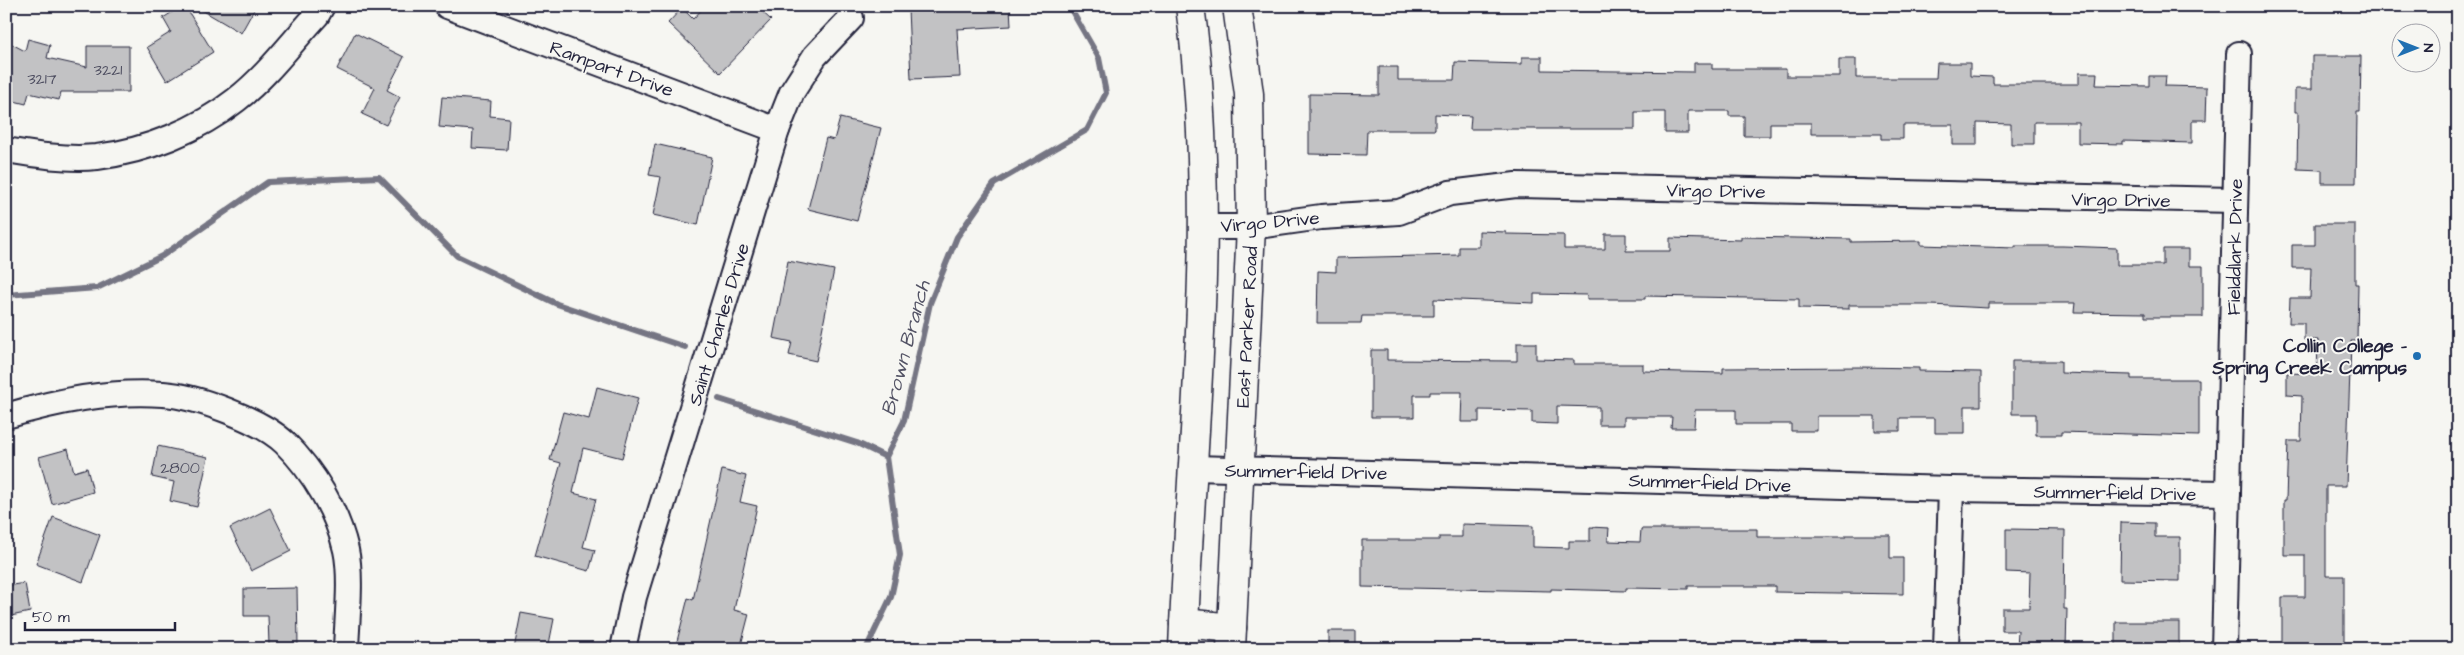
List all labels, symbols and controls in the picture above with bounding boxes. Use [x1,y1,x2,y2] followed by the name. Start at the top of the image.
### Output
[2392,22,2442,72] north arrow
[546,35,677,104] street label: Rampart Drive
[2418,44,2438,53] text: N
[94,59,122,81] house number: 3221
[27,68,57,90] house number: 3217
[1666,177,1766,207] street label: Virgo Drive
[2221,178,2250,316] street label: Fielddlark Drive
[2071,186,2171,216] street label: Virgo Drive
[1220,205,1321,241] street label: Virgo Drive
[682,240,757,409] street label: Saint Charles Drive
[1230,245,1265,409] street label: East Parker Road
[874,277,938,419] water label: Brown Branch
[2212,333,2407,383] place label: Collin College - Spring Creek Campus
[2411,350,2423,362] marker: Collin College - Spring Creek Campus
[160,457,200,479] house number: 2800
[1224,458,1388,487] street label: Summerfield Drive
[1628,467,1792,500] street label: Summerfield Drive
[2033,479,2197,508] street label: Summerfield Drive
[25,600,175,632] scale bar
[32,607,70,628] text: 50 m

